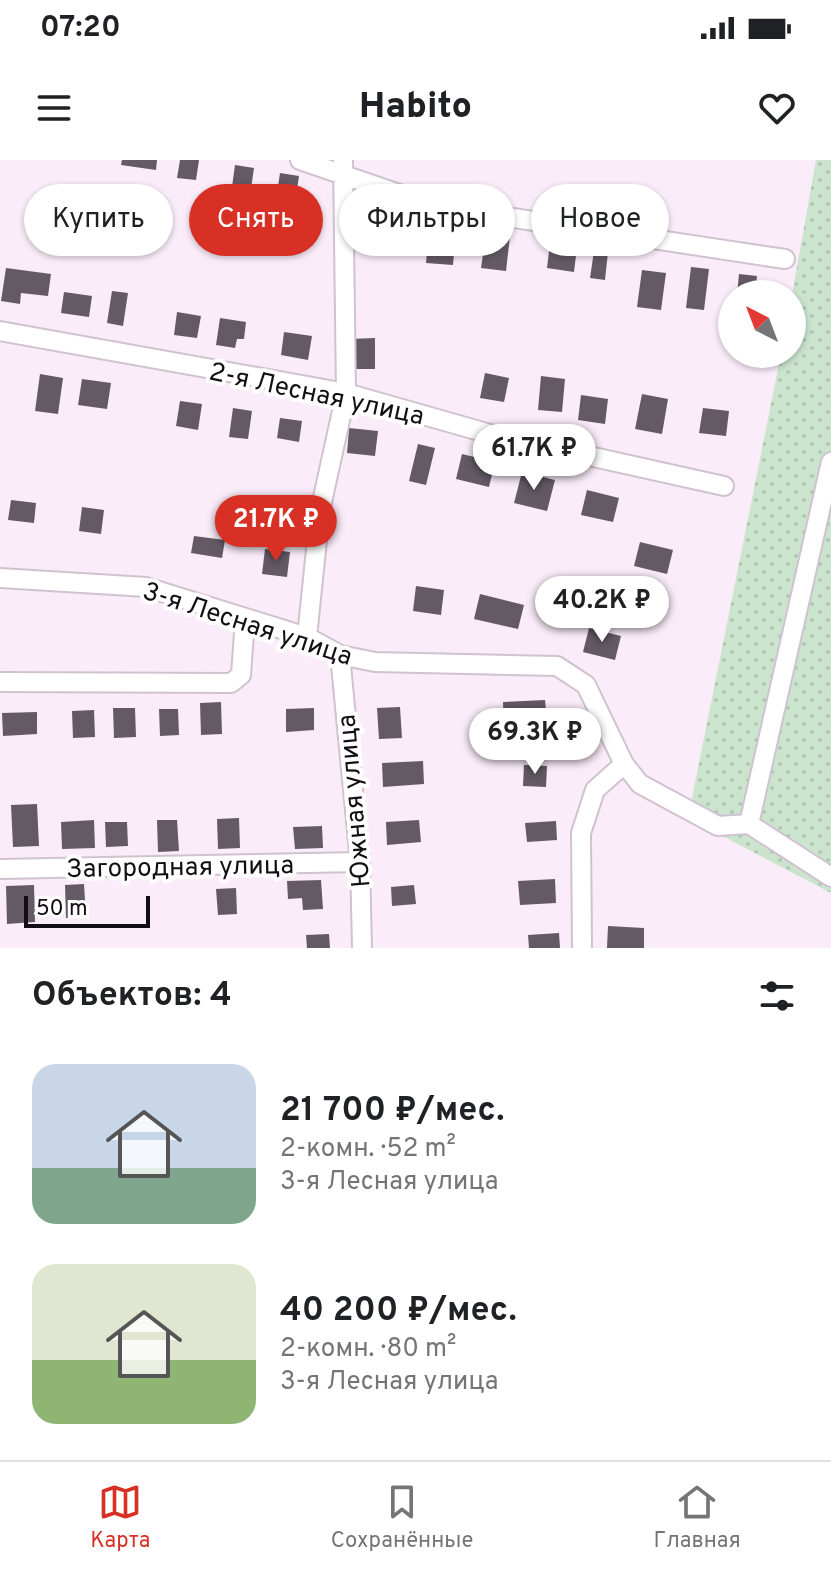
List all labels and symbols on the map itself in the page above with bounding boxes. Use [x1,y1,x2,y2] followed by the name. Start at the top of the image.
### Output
[718,280,806,368] north arrow
[206,357,427,434] street label: 2-я Лесная улица
[460,424,608,492] pin: 61.7K ₽
[202,495,350,563] pin: 21.7K ₽
[138,576,356,675] street label: 3-я Лесная улица
[528,576,676,644] pin: 40.2K ₽
[461,708,609,776] pin: 69.3K ₽
[331,713,380,889] street label: Южная улица
[66,850,294,887] street label: Загородная улица
[24,892,150,928] scale bar

